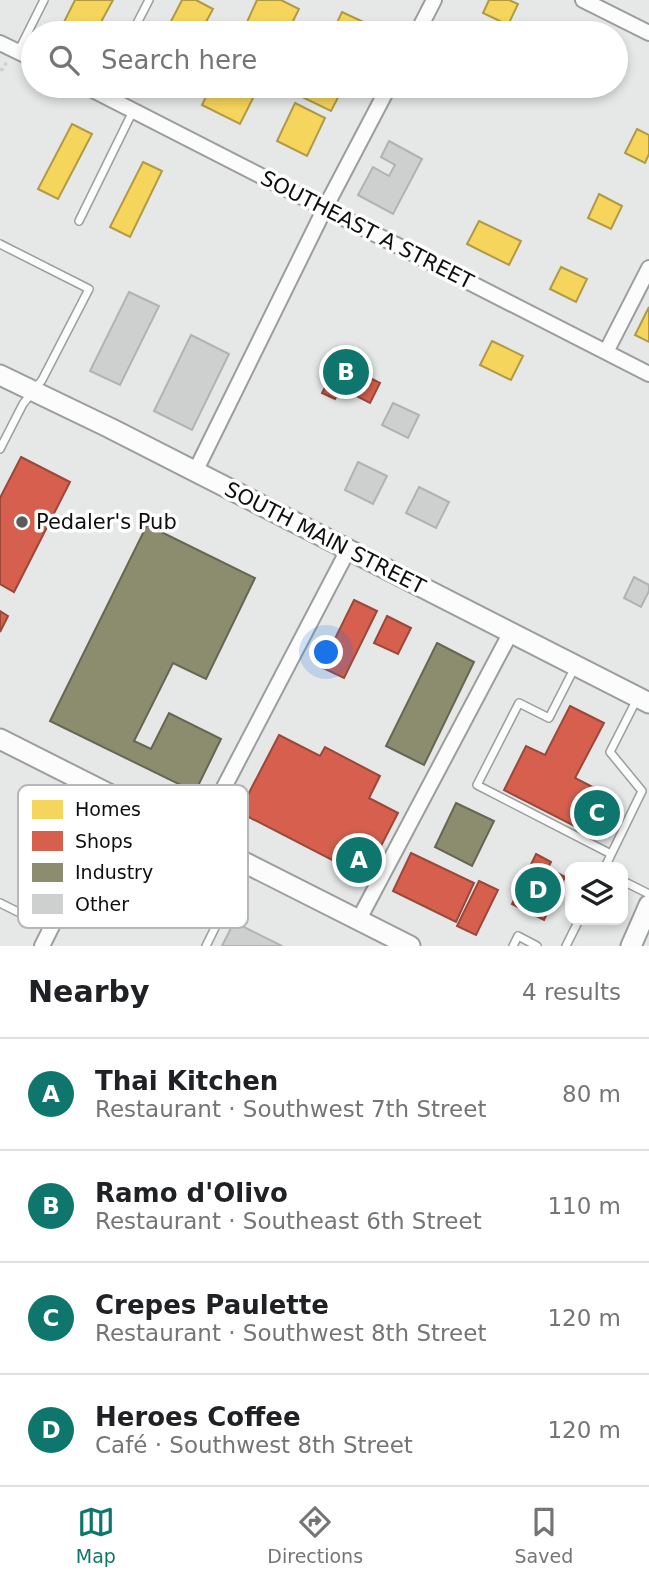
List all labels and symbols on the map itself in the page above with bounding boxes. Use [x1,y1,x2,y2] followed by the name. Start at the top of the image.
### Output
[257,166,477,294] street label: SOUTHEAST A STREET
[323,346,369,398] pin: B
[221,477,429,599] street label: SOUTH MAIN STREET
[36,510,177,534] place label: Pedaler's Pub
[14,514,30,530] marker: Pedaler's Pub
[309,635,343,669] your location
[18,785,248,928] legend
[574,787,620,839] pin: C
[75,798,141,820] text: Homes
[75,830,133,852] text: Shops
[336,834,382,886] pin: A
[75,861,153,883] text: Industry
[515,864,561,916] pin: D
[75,893,129,915] text: Other

